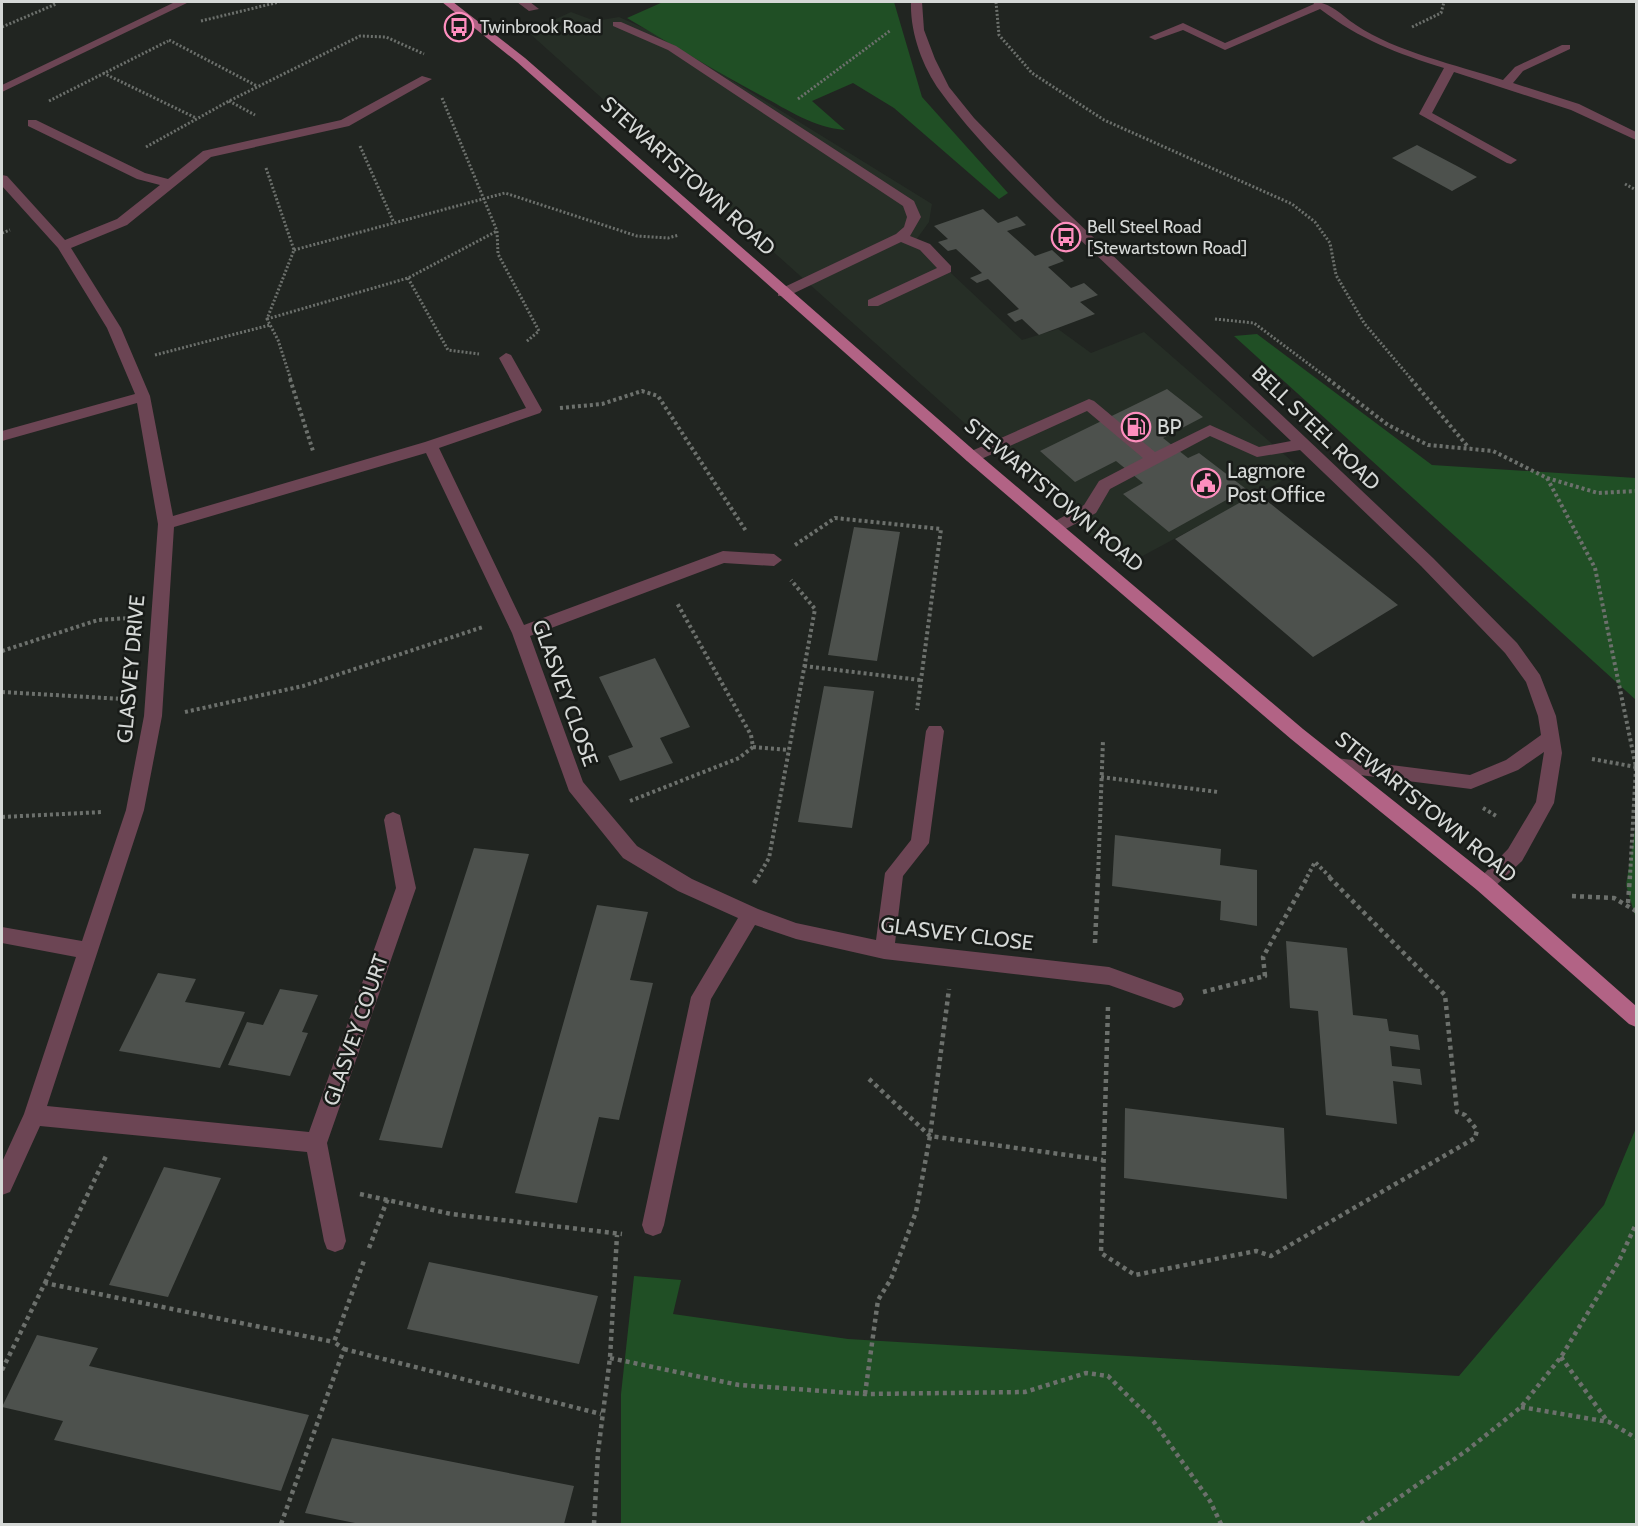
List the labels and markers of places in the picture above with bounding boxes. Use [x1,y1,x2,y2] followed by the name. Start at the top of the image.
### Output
[443,11,475,43] bus stop icon: Twinbrook Road
[480,16,602,38] place label: Twinbrook Road
[1087,216,1247,259] place label: Bell Steel Road [Stewartstown Road]
[1050,221,1082,253] bus stop icon: Bell Steel Road [Stewartstown Road]
[1120,411,1152,443] fuel station icon: BP
[1157,414,1182,439] place label: BP
[1227,458,1326,507] place label: Lagmore Post Office
[1190,467,1222,499] public building icon: Lagmore Post Office

